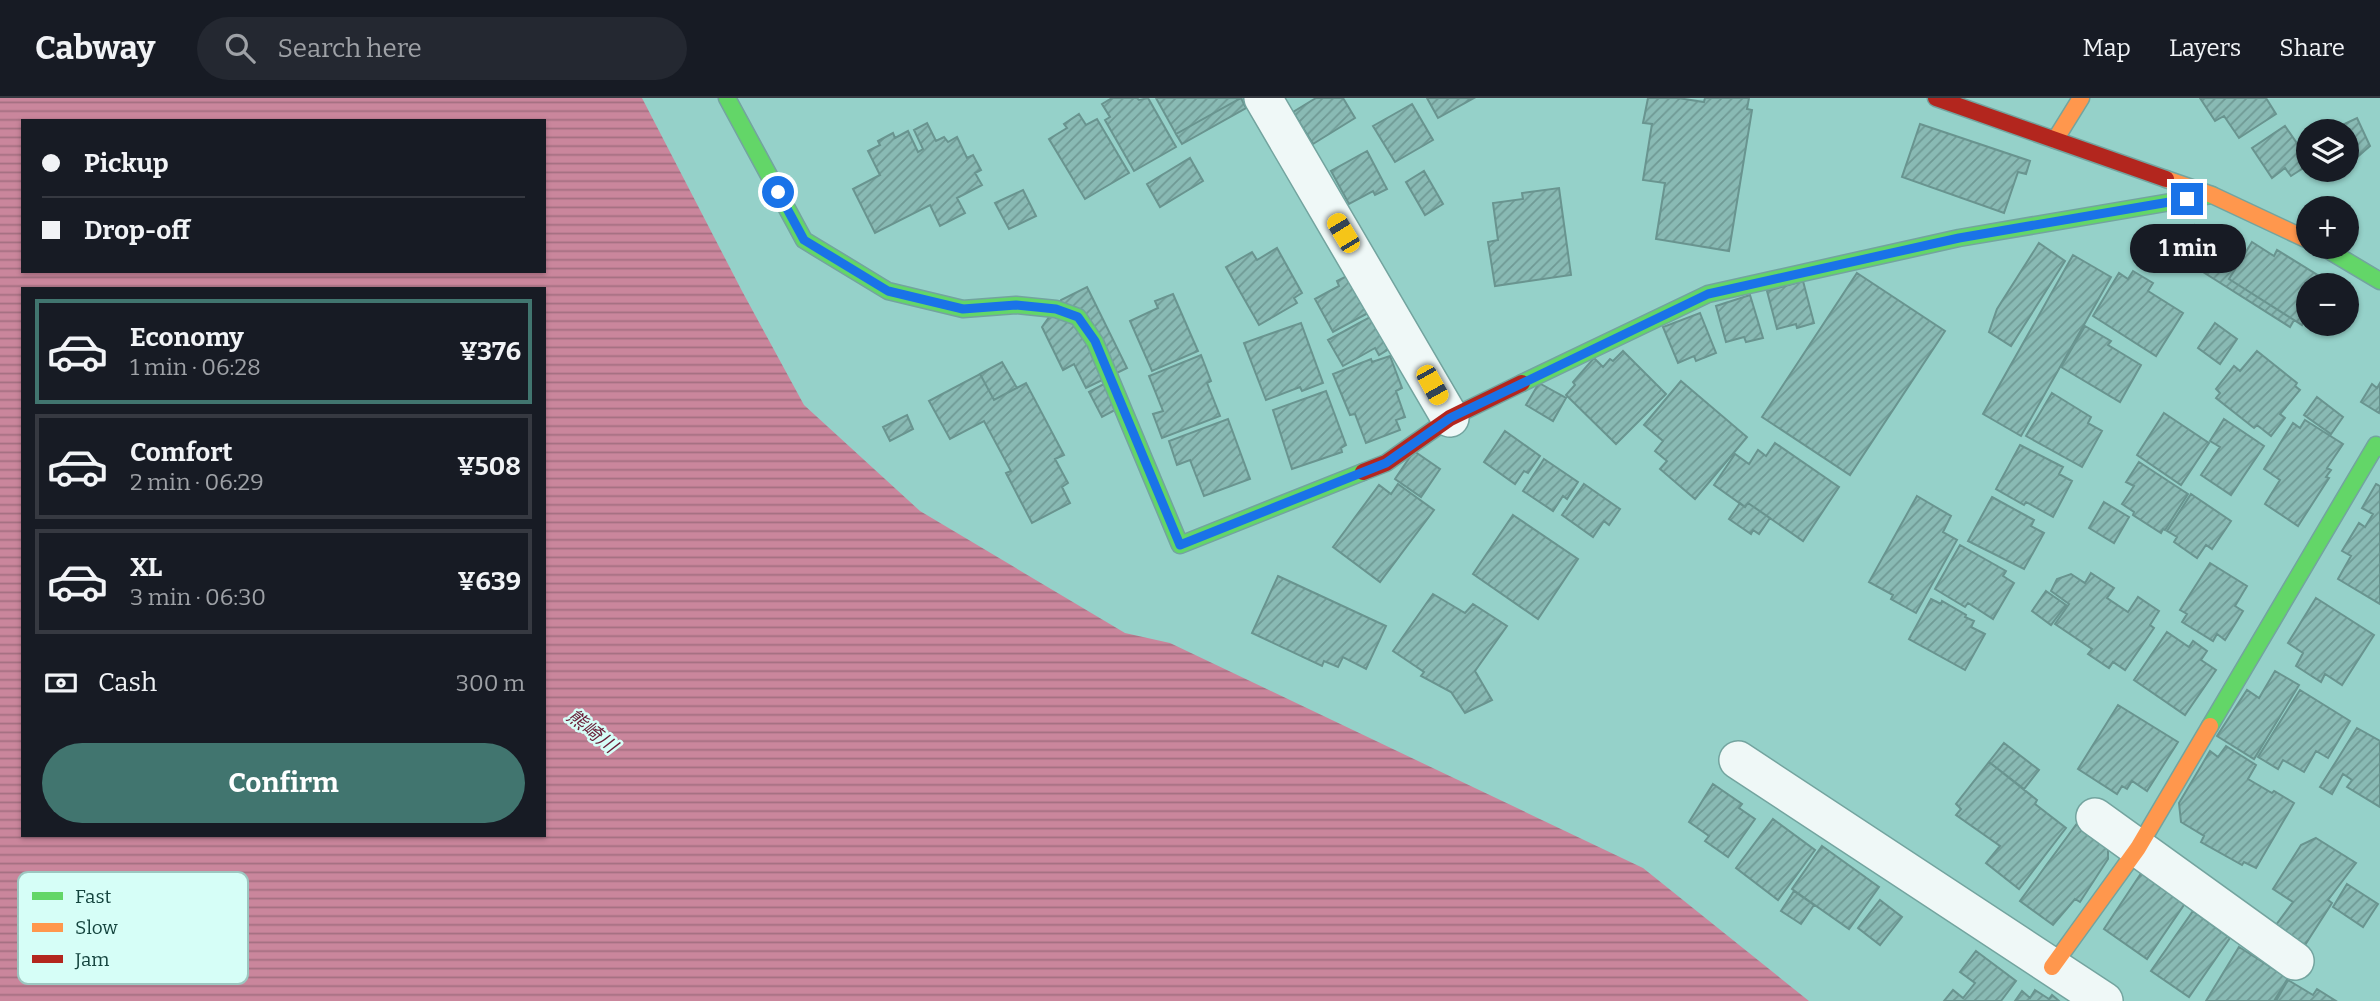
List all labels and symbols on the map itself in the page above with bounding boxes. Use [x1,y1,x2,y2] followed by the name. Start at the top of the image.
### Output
[762,176,794,208] route start
[2171,183,2203,215] route end
[1324,210,1363,256] car
[2129,224,2245,272] callout: 1 min
[1413,362,1452,408] car
[562,704,623,759] water label: 熊崎川
[18,872,248,984] legend
[75,885,112,908] text: Fast
[75,916,118,939] text: Slow
[74,948,109,971] text: Jam

